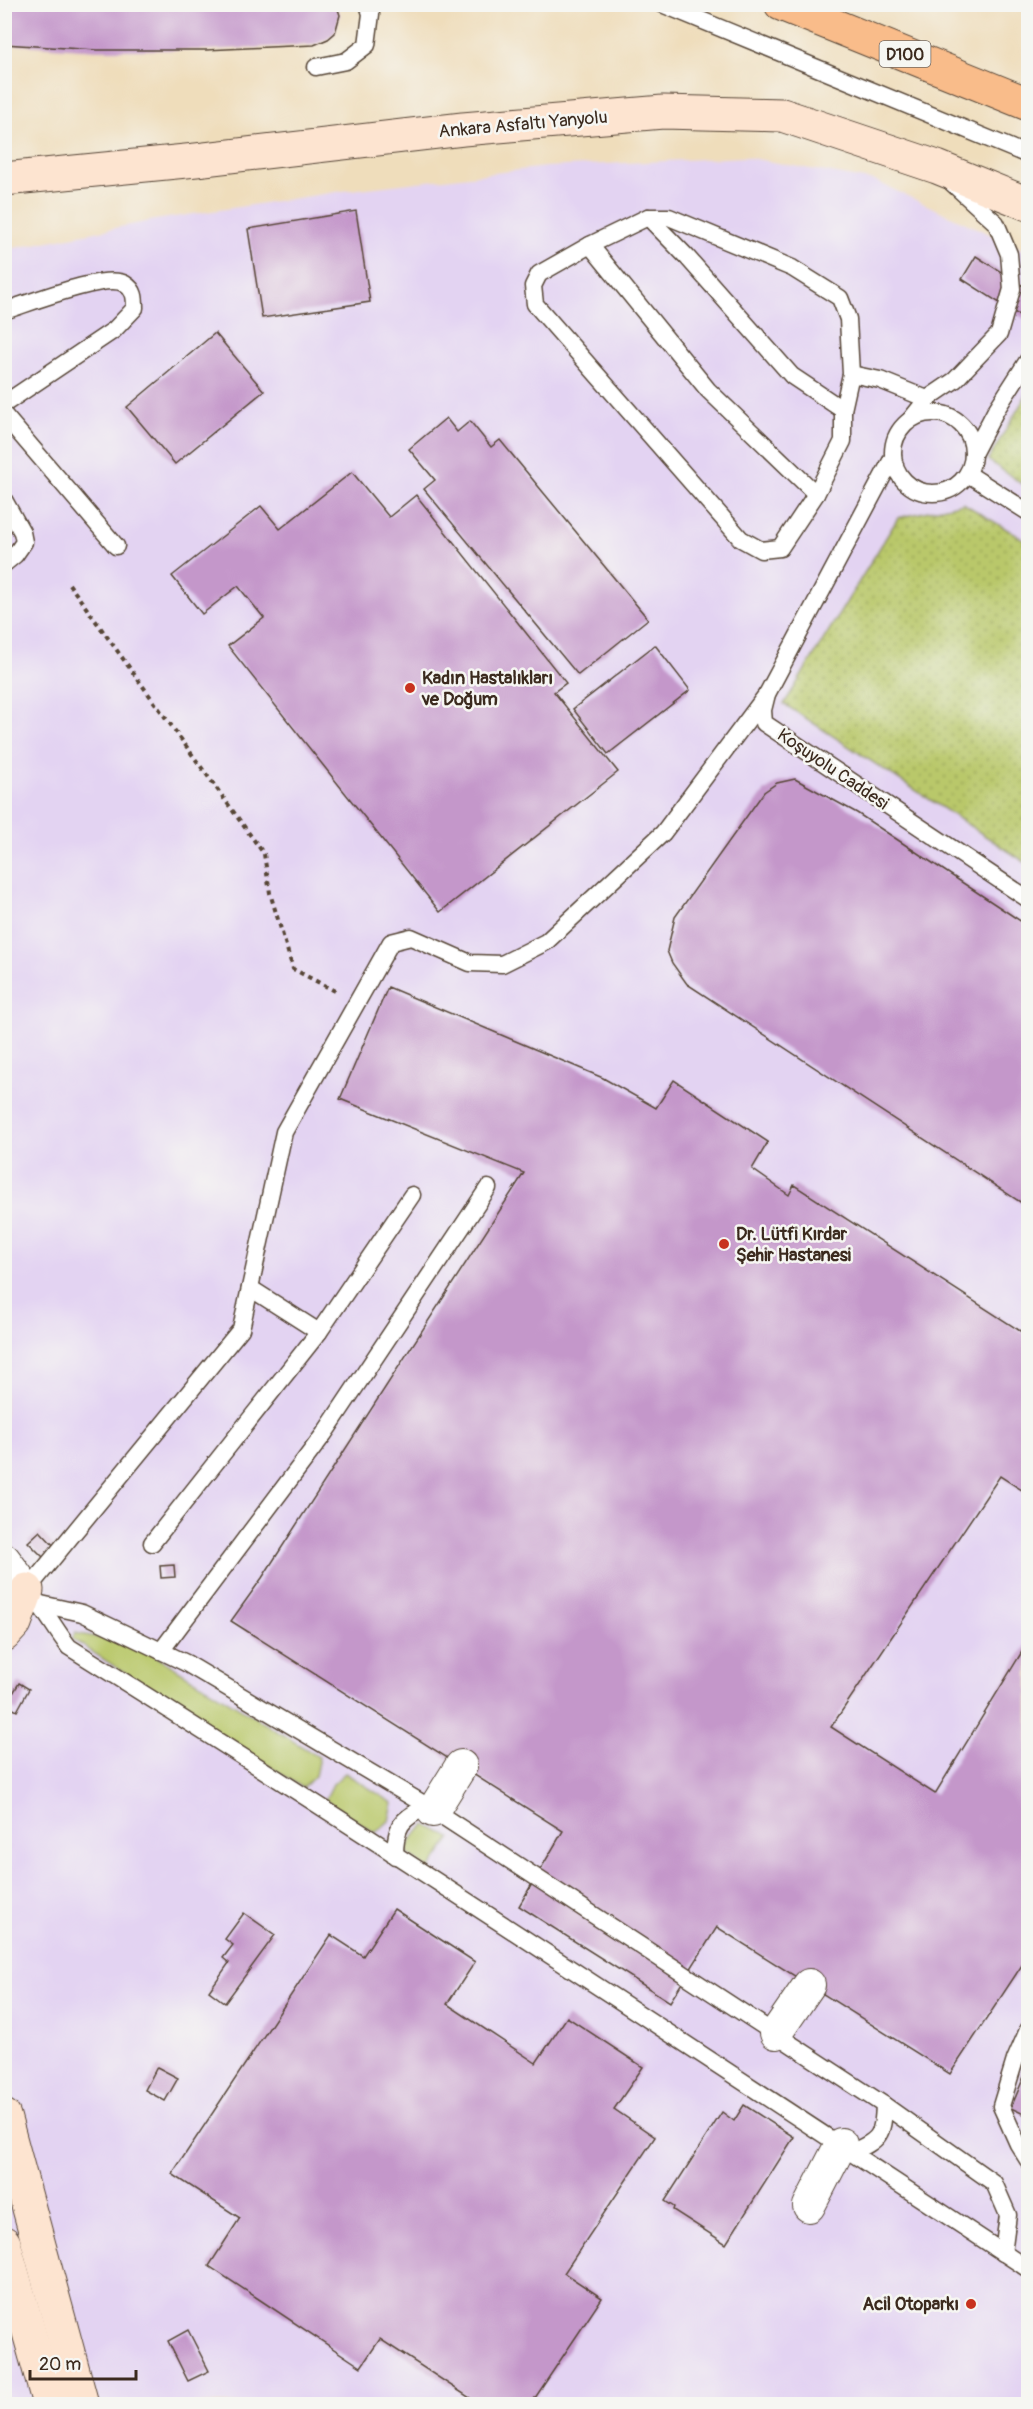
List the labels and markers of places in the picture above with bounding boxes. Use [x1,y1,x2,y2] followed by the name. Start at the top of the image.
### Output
[421,667,553,711] place label: Kadın Hastalıkları ve Doğum
[403,681,417,695] marker: Kadın Hastalıkları ve Doğum
[736,1223,851,1267] place label: Dr. Lütfi Kırdar Şehir Hastanesi
[717,1237,731,1251] marker: Dr. Lütfi Kırdar Şehir Hastanesi
[863,2293,959,2316] place label: Acil Otoparkı
[964,2297,978,2311] marker: Acil Otoparkı

